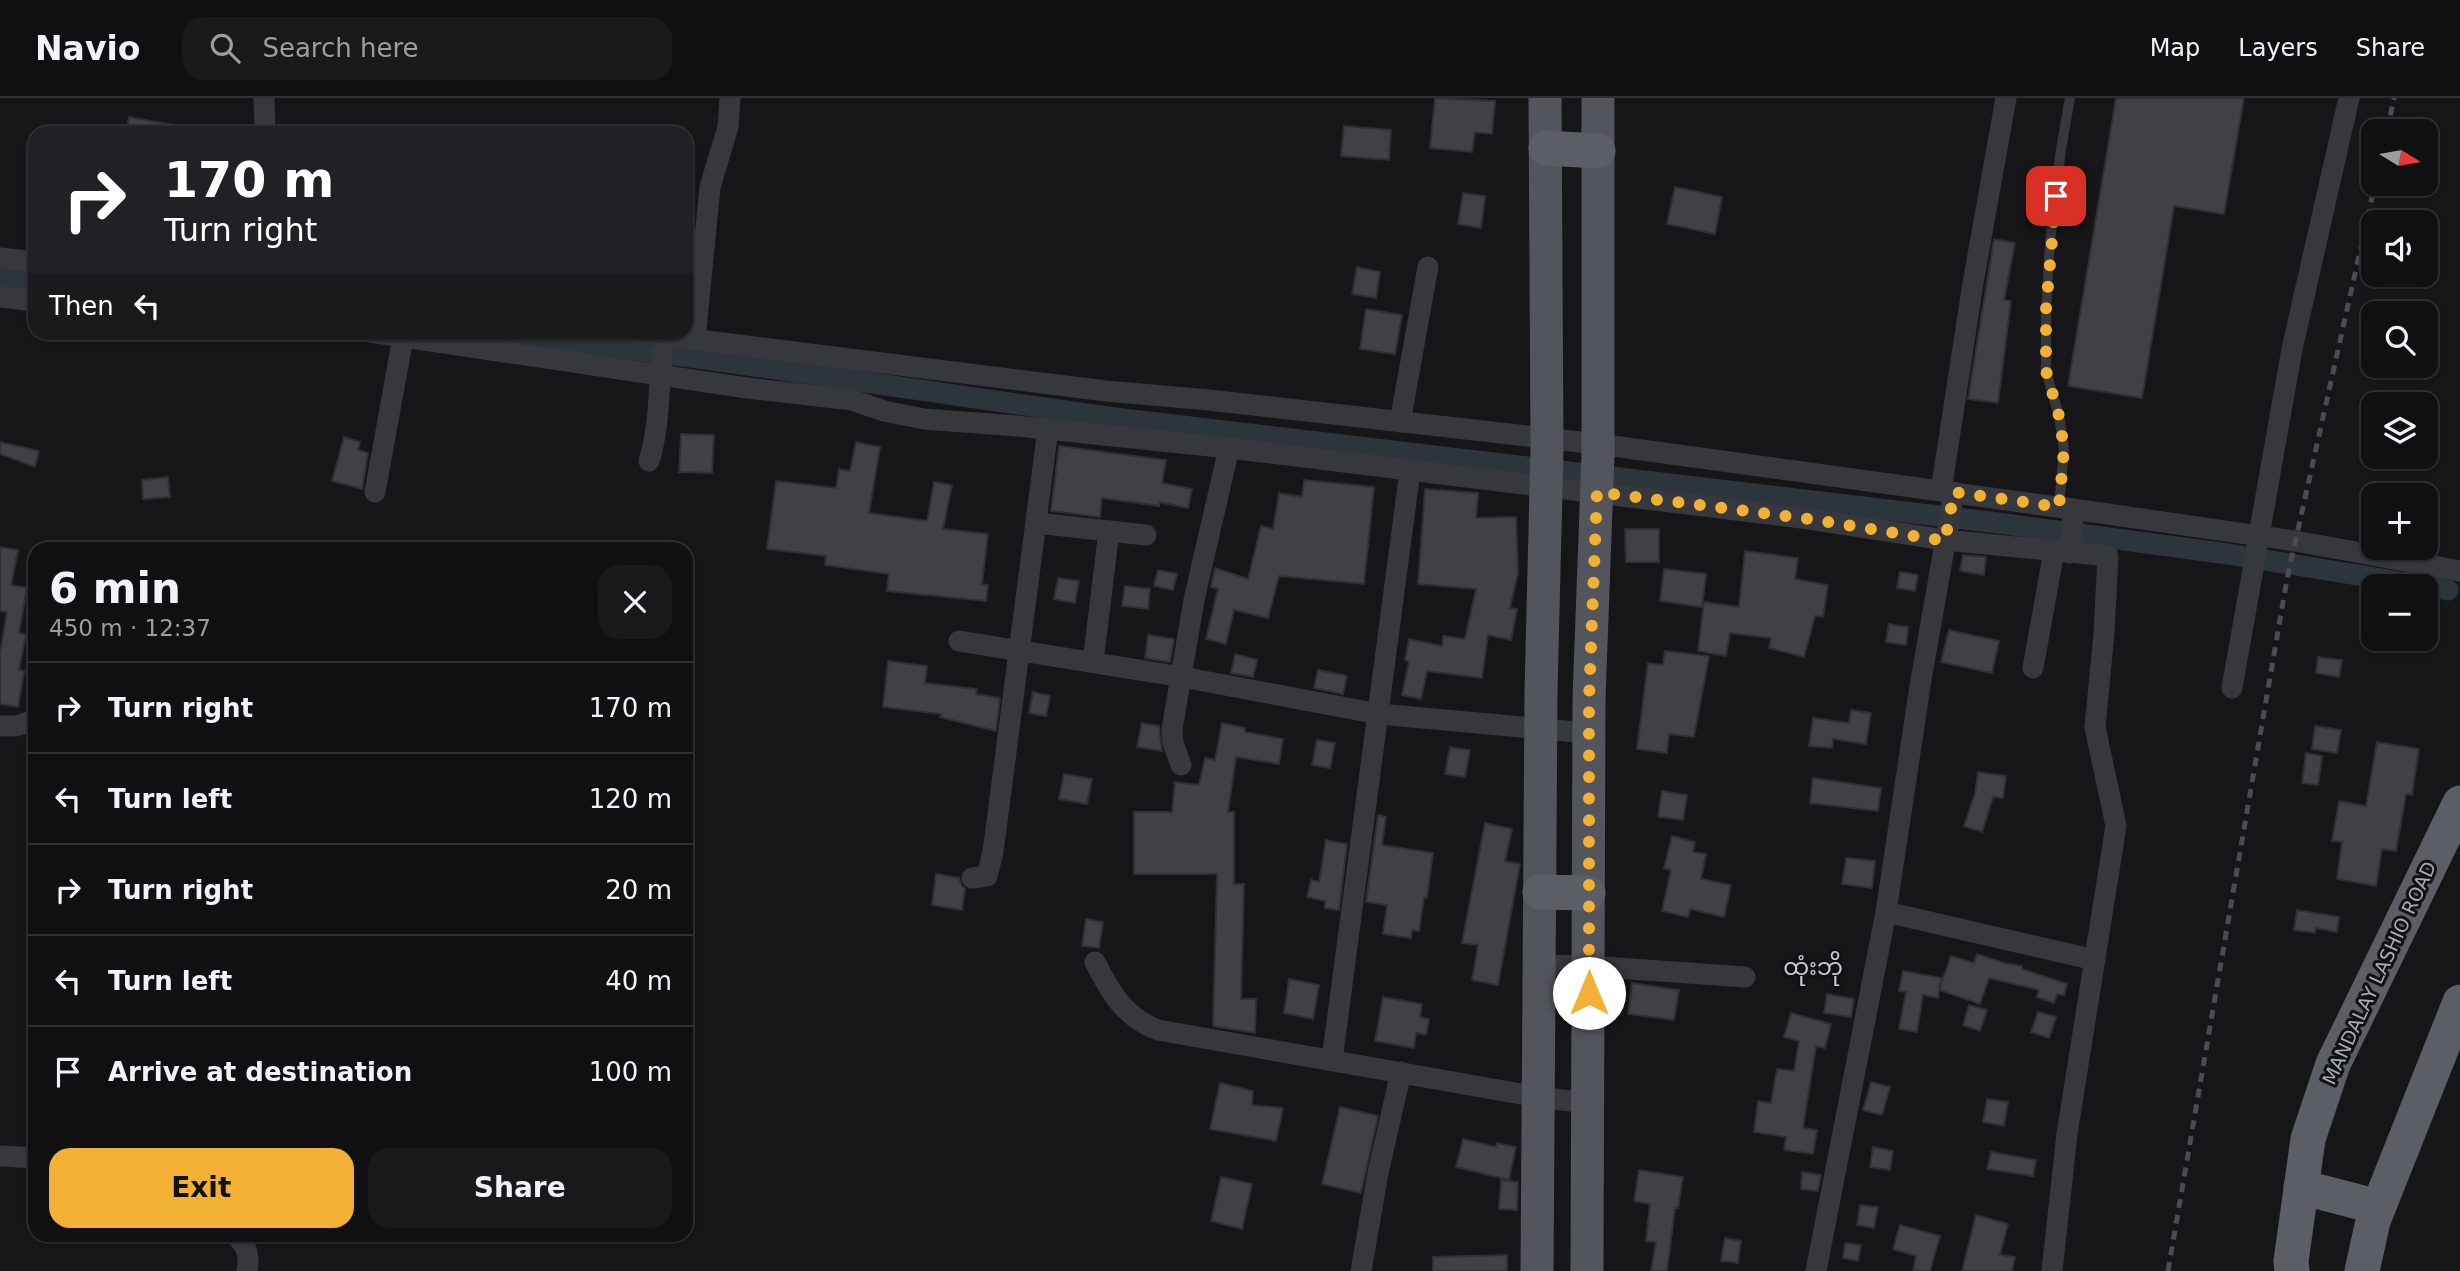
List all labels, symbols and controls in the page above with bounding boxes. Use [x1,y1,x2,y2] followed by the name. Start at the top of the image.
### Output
[182,17,672,80] search box
[35,29,140,68] text: Navio
[206,29,244,67] icon: search
[262,33,419,63] text: Search here
[2150,34,2200,62] text: Map
[2238,34,2318,62] text: Layers
[2356,34,2425,62] text: Share
[2361,119,2438,196] north arrow
[2361,119,2438,651] map controls
[164,152,334,209] text: 170 m
[49,154,140,245] icon: right
[2026,166,2086,226] pin
[2037,177,2075,215] icon: arrive
[2361,210,2438,287] button: sound
[164,211,317,249] text: Turn right
[128,287,166,325] icon: left
[49,291,114,321] text: Then
[2361,301,2438,378] button: search
[2361,392,2438,469] button: layers
[2361,483,2438,560] button: +
[49,564,181,613] text: 6 min
[598,565,672,639] button: close
[2361,574,2438,651] button: −
[49,615,211,641] text: 450 m · 12:37
[49,689,87,727] icon: right
[108,693,253,723] text: Turn right
[589,693,672,723] text: 170 m
[49,780,87,818] icon: left
[108,784,232,814] text: Turn left
[589,784,672,814] text: 120 m
[2318,858,2440,1088] street label: MANDALAY LASHIO ROAD
[49,871,87,909] icon: right
[108,875,253,905] text: Turn right
[605,875,672,905] text: 20 m
[1783,951,1843,986] district label: ထုံးဘို
[1552,956,1626,1030] position arrow
[49,962,87,1000] icon: left
[108,966,232,996] text: Turn left
[605,966,672,996] text: 40 m
[49,1053,87,1091] icon: arrive
[108,1057,412,1087] text: Arrive at destination
[589,1057,672,1087] text: 100 m
[49,1148,354,1228] button: Exit
[368,1148,672,1228] button: Share

